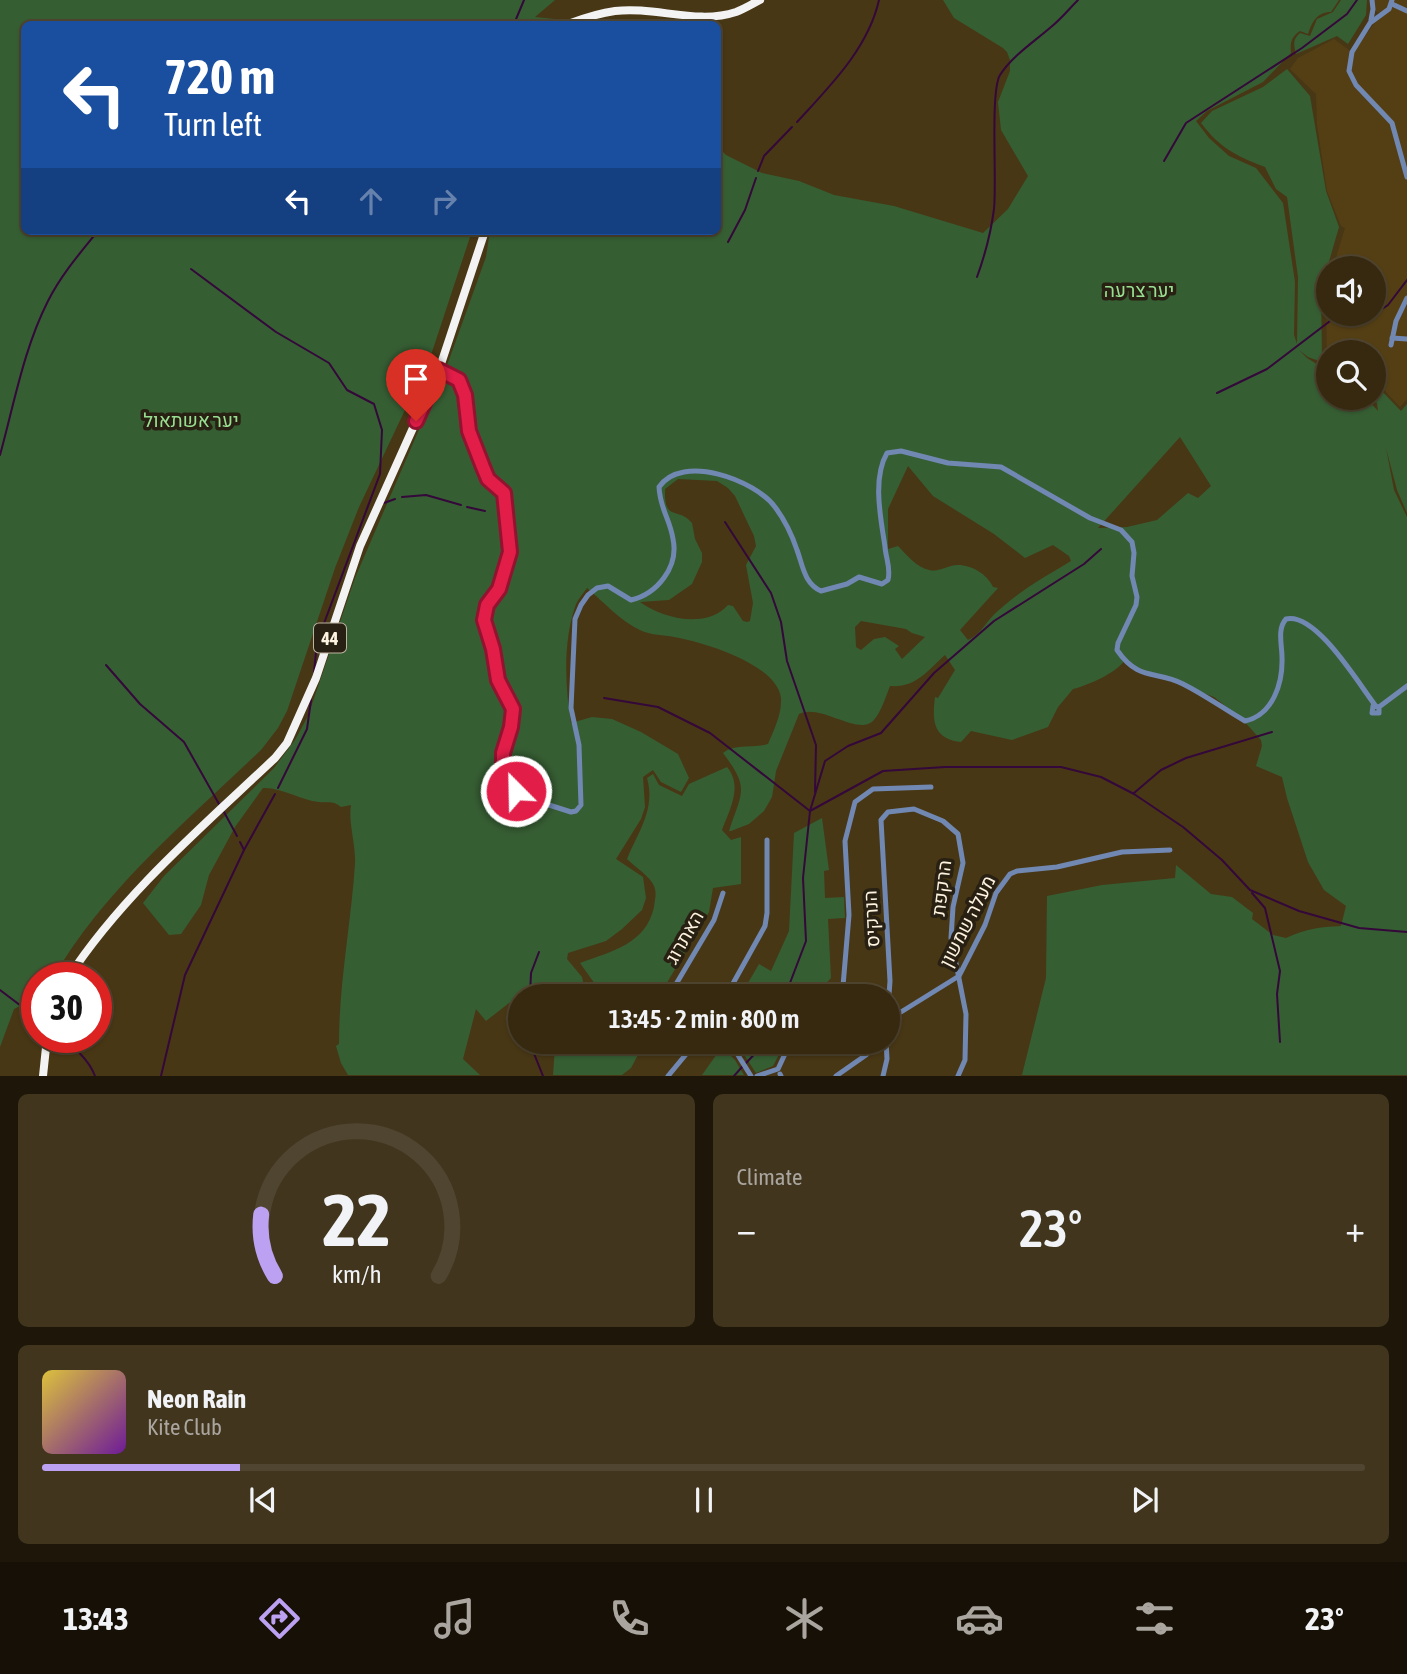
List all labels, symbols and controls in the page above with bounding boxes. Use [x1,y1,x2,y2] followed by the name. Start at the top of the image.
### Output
[164,48,275,104] text: 720 m
[49,49,140,140] icon: left
[164,106,262,143] text: Turn left
[279,182,317,220] icon: left
[352,182,390,220] icon: ahead
[425,182,463,220] icon: right
[1316,256,1386,410] map controls
[1316,256,1386,326] button: sound
[1104,279,1174,301] park label: יער צרעה
[1316,340,1386,410] button: search
[386,349,446,421] pin
[397,360,435,398] icon: arrive
[143,409,239,431] park label: יער אשתאול
[314,624,346,652] road number: 44
[479,754,553,828] position arrow
[927,859,955,917] street label: הרקפת
[935,872,999,970] street label: מעלה שמשון
[859,890,883,948] street label: הנרקיס
[660,907,708,967] street label: האתרוג
[21,962,112,1053] speed limit sign: 30
[609,1004,799,1034] text: 13:45 · 2 min · 800 m
[737,1164,802,1190] text: Climate
[322,1179,390,1262] text: 22
[1019,1198,1082,1258] text: 23°
[737,1207,756,1250] text: −
[1345,1207,1365,1250] text: +
[331,1260,381,1288] text: km/h
[147,1384,246,1414] text: Neon Rain
[147,1414,222,1440] text: Kite Club
[244,1481,282,1519] icon: previous
[685,1481,723,1519] icon: pause
[1126,1481,1164,1519] icon: next
[255,1594,304,1643] icon: directions
[430,1594,479,1643] icon: music
[605,1594,654,1643] icon: phone
[780,1594,829,1643] icon: climate
[955,1594,1004,1643] icon: car
[1130,1594,1179,1643] icon: filters
[63,1600,129,1637] text: 13:43
[1305,1600,1344,1637] text: 23°

